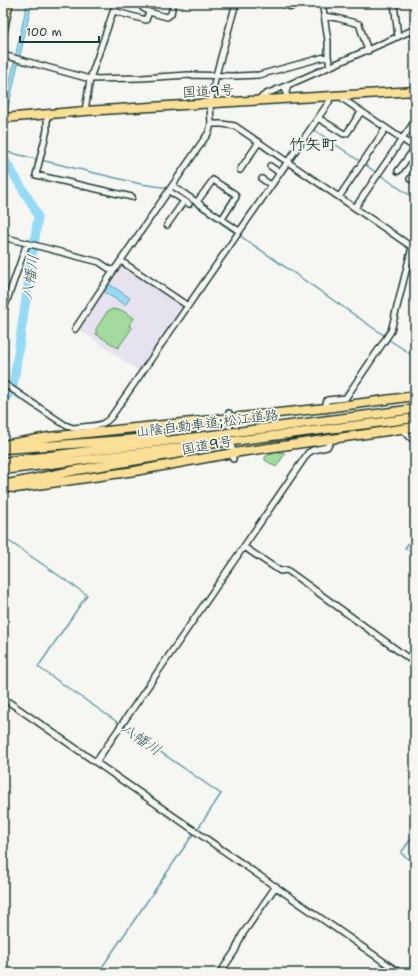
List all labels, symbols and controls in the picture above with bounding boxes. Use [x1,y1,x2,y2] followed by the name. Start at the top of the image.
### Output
[20,18,99,44] scale bar
[26,24,62,40] text: 100 m
[182,81,234,101] street label: 国道9号
[289,134,337,155] district label: 竹矢町
[17,253,43,301] water label: 八幡川
[134,405,280,441] street label: 山陰自動車道;松江道路
[180,432,234,458] street label: 国道9号
[117,718,165,760] water label: 八幡川

